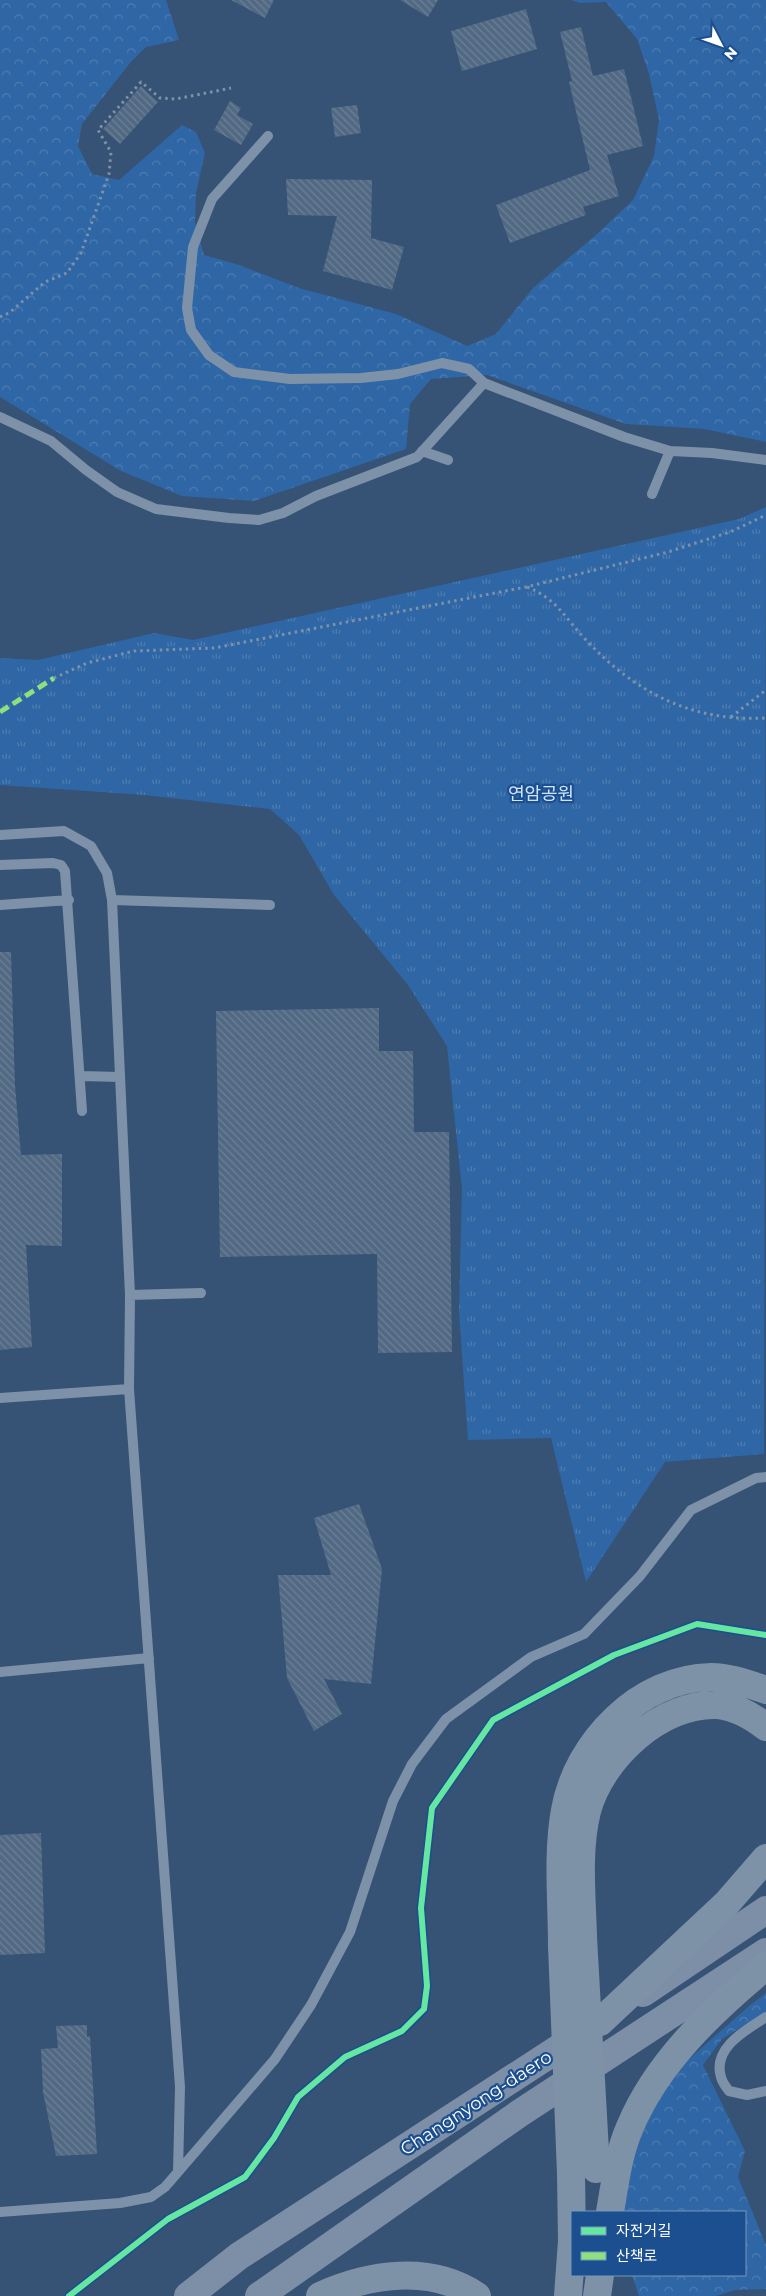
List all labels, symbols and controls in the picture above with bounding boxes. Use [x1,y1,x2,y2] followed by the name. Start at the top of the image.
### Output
[696,20,746,70] north arrow
[720,43,741,64] text: N
[508,783,574,805] park label: 연암공원
[396,2046,556,2160] street label: Changnyong-daero
[571,2211,746,2276] legend
[616,2221,671,2240] text: 자전거길
[616,2246,657,2265] text: 산책로

